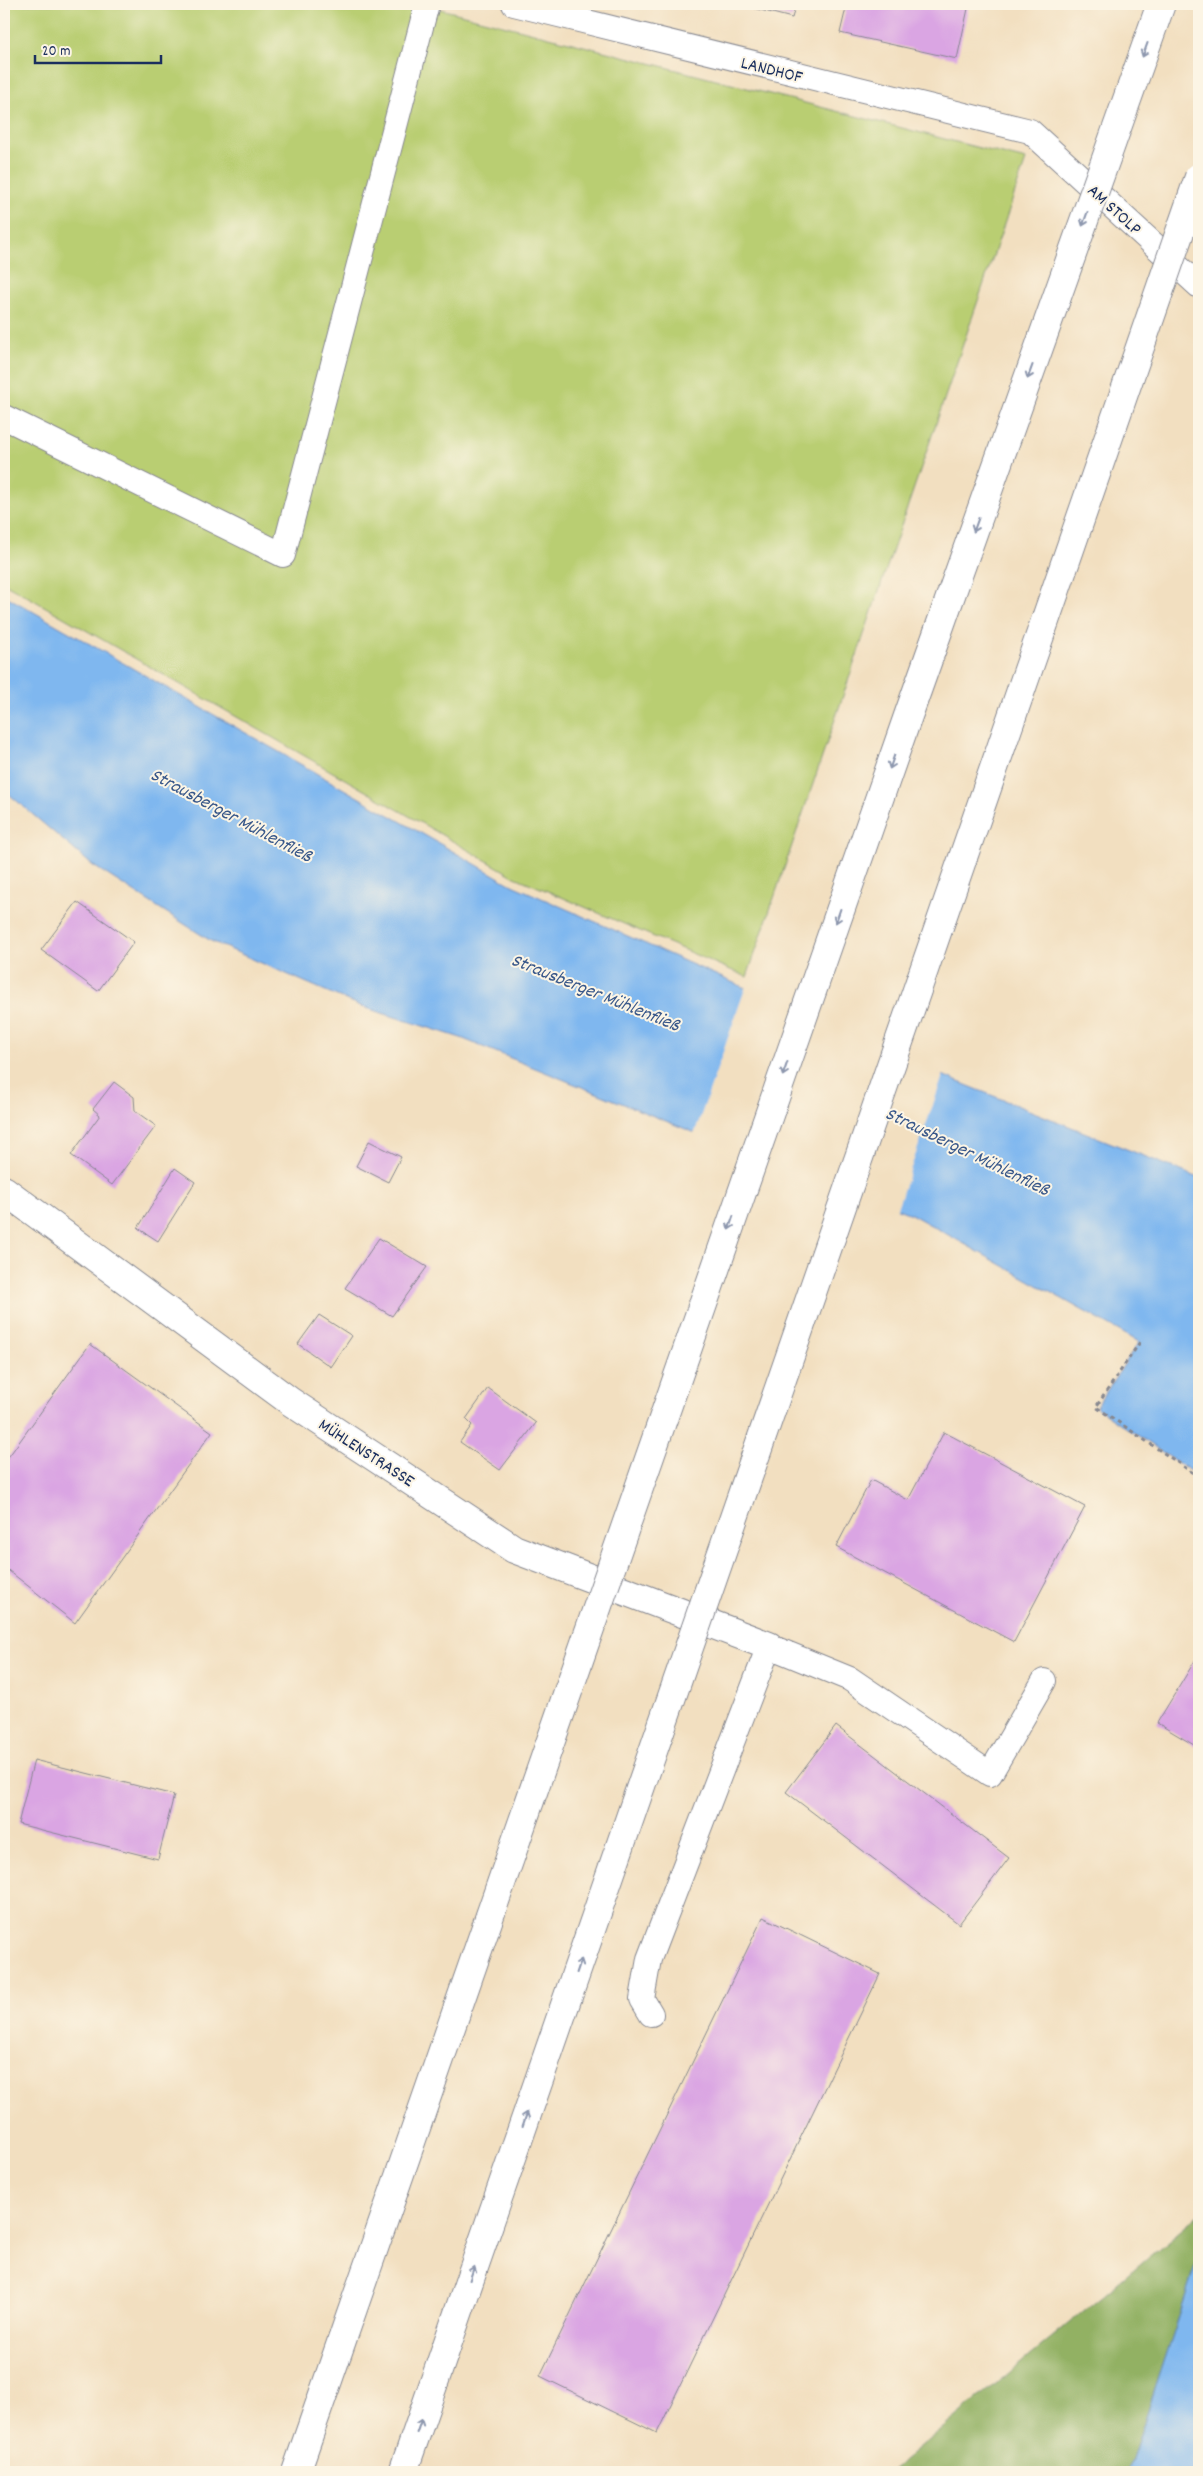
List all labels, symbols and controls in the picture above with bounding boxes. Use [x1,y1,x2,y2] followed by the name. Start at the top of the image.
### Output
[35,32,161,64] scale bar
[42,41,70,63] text: 20 m
[1140,41,1149,57] one-way arrow
[738,52,805,91] street label: LANDHOF
[1081,180,1146,242] street label: AM STOLP
[1079,211,1089,227] one-way arrow
[1025,364,1034,380] one-way arrow
[971,517,980,533] one-way arrow
[887,754,896,770] one-way arrow
[145,763,317,872] water label: Strausberger Mühlenfließ
[833,907,842,923] one-way arrow
[507,948,684,1041] water label: Strausberger Mühlenfließ
[780,1061,789,1076] one-way arrow
[880,1102,1054,1205] water label: Strausberger Mühlenfließ
[726,1214,736,1230] one-way arrow
[313,1414,419,1495] street label: MÜHLENSTRASSE
[574,1958,584,1974] one-way arrow
[521,2112,530,2127] one-way arrow
[468,2265,477,2281] one-way arrow
[415,2419,424,2434] one-way arrow

